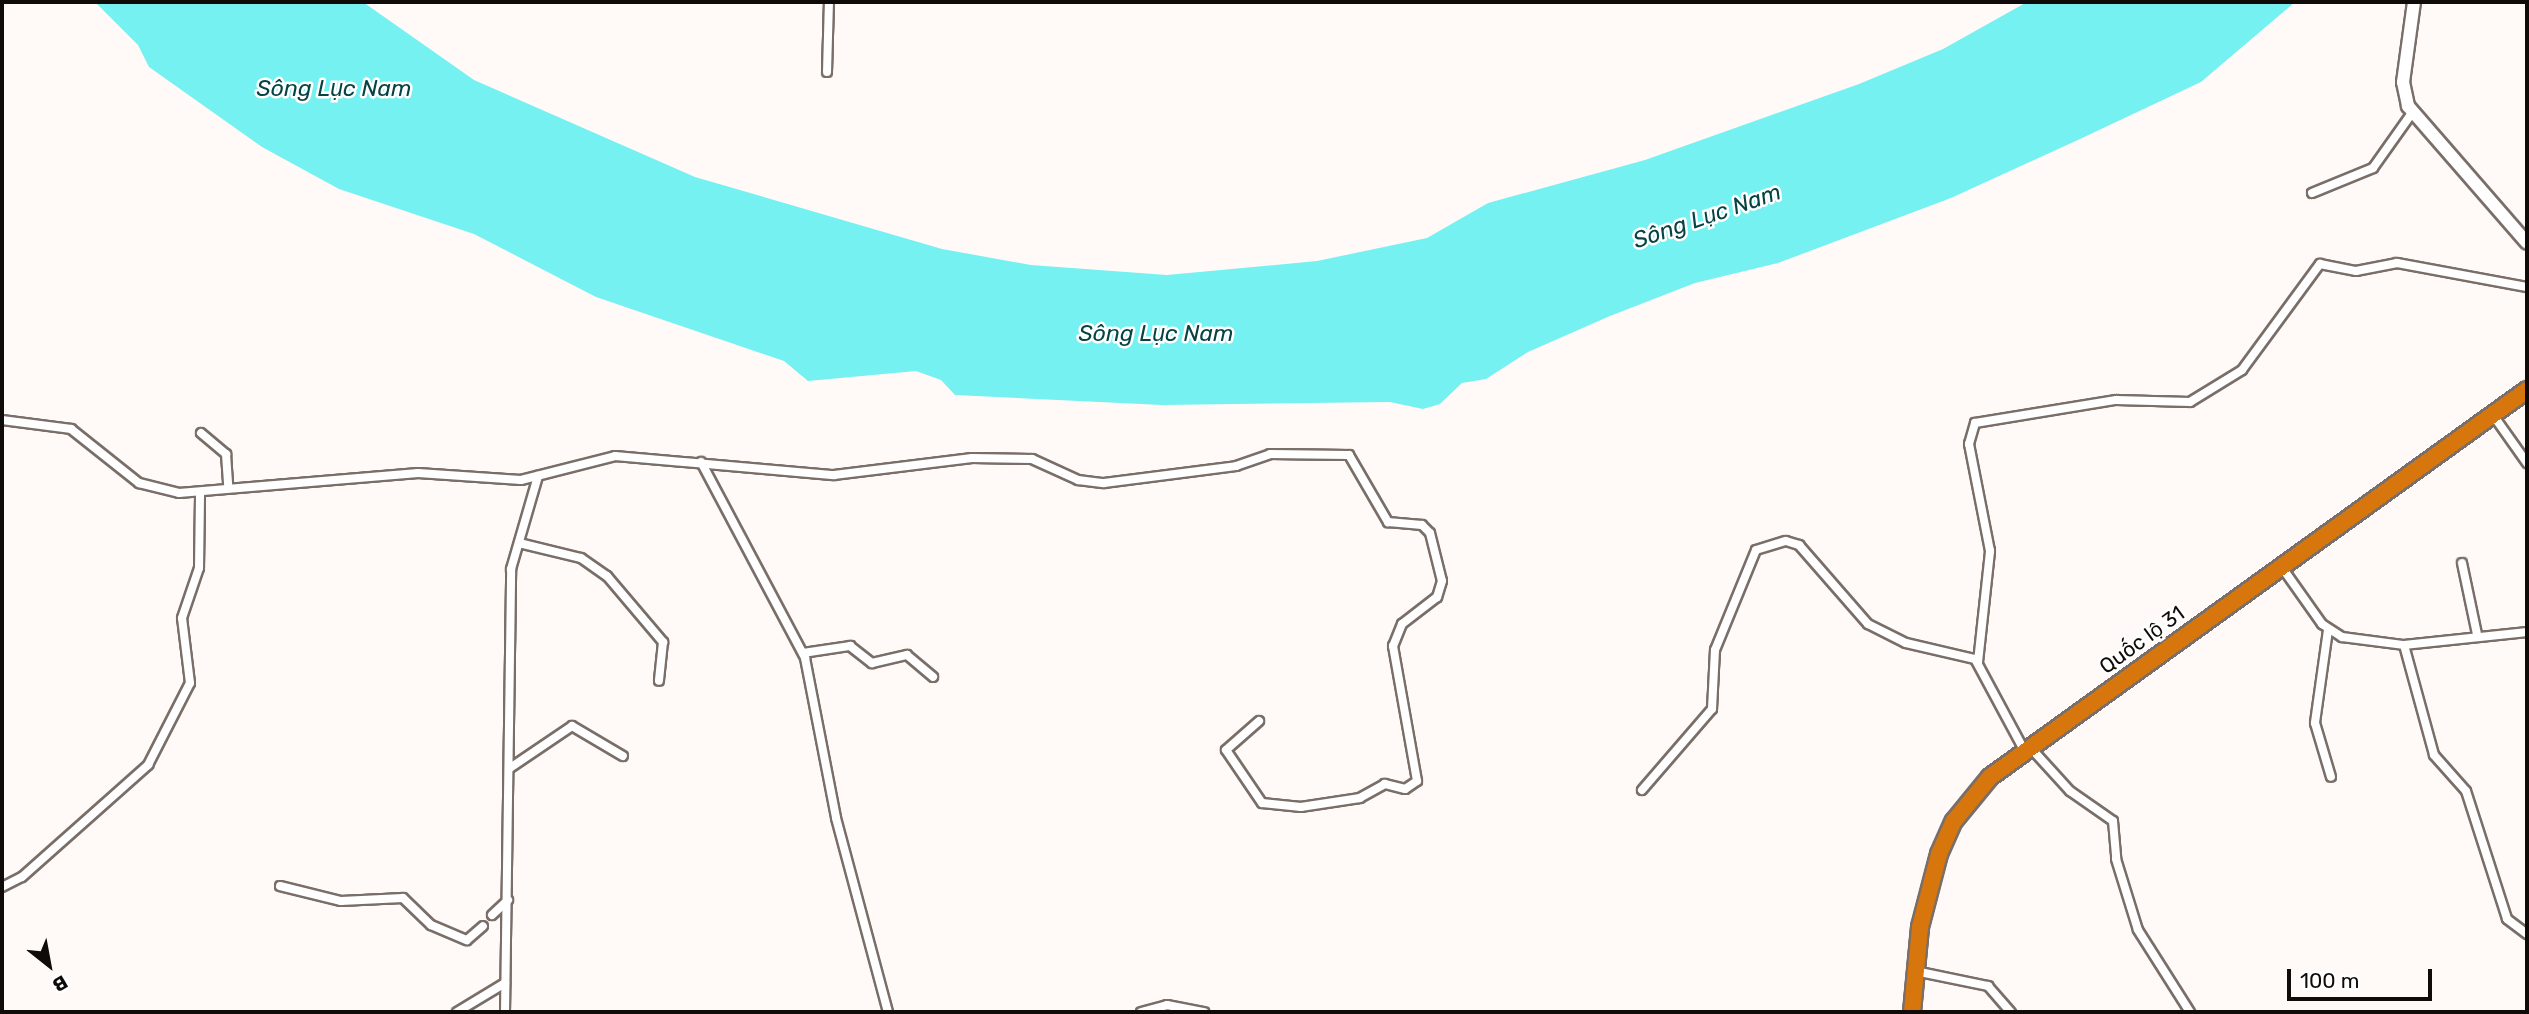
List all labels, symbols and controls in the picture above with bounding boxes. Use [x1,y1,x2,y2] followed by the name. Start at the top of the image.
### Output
[257,74,411,102] water label: Sông Lục Nam
[1629,178,1785,254] water label: Sông Lục Nam
[1079,319,1233,347] water label: Sông Lục Nam
[2095,601,2189,679] street label: Quốc lộ 31
[14,930,84,1000] north arrow
[2291,954,2436,998] scale bar
[2300,968,2359,993] text: 100 m
[48,970,72,997] text: B

